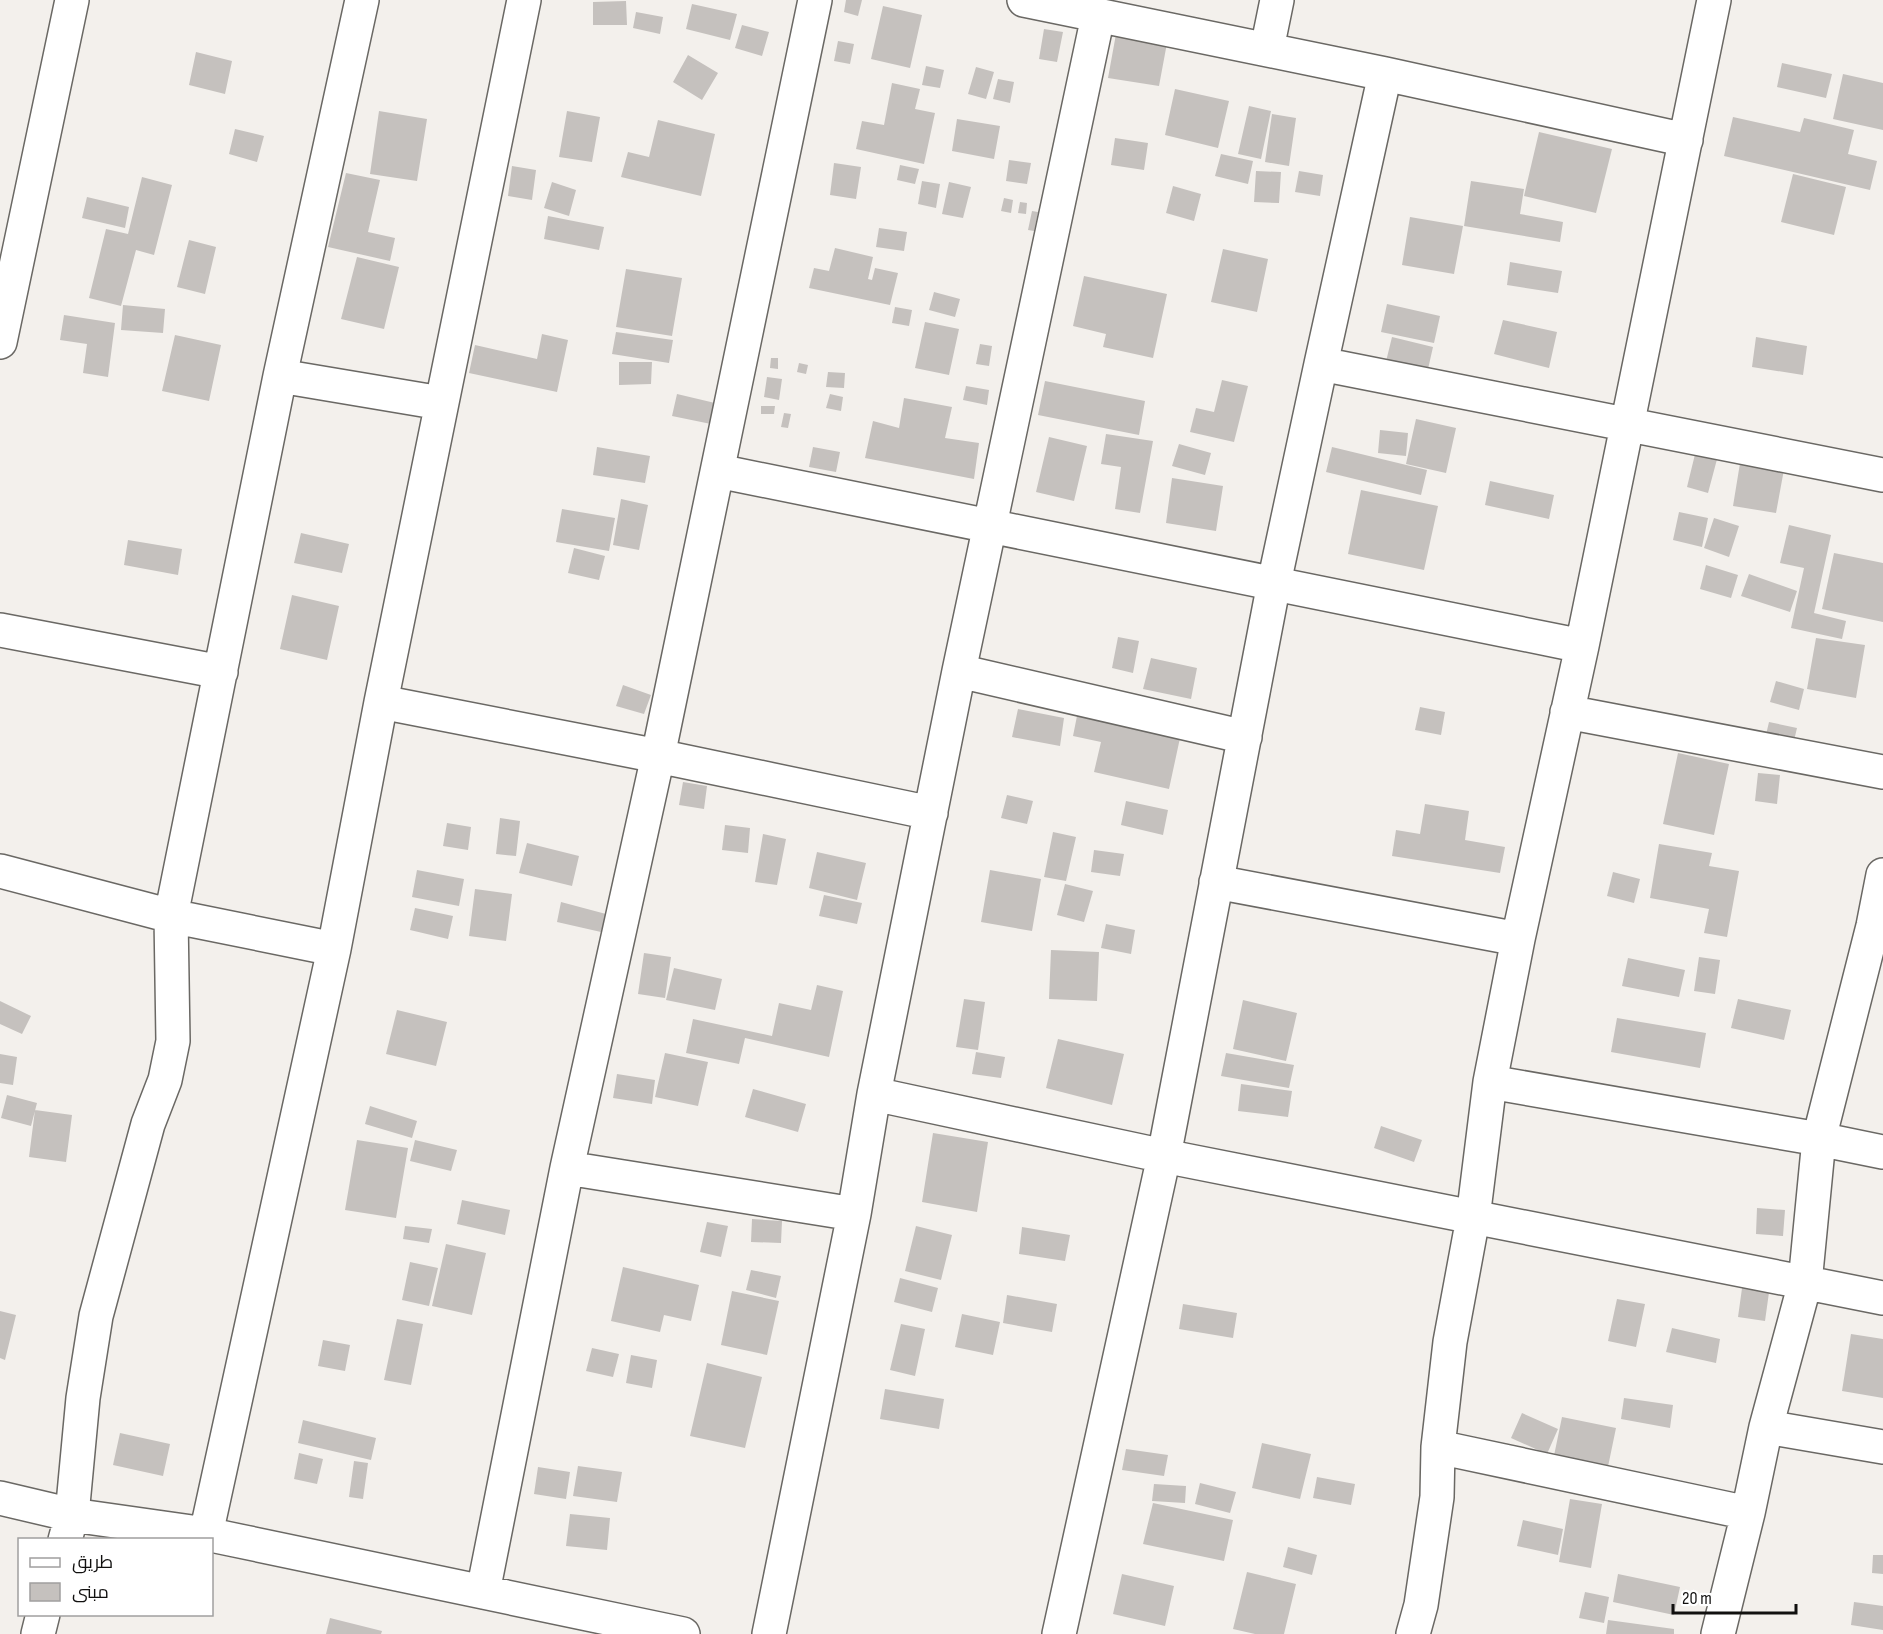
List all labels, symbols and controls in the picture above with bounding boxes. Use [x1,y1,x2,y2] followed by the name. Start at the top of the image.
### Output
[18,1538,213,1616] legend
[72,1552,113,1574] text: طريق
[1673,1577,1796,1615] scale bar
[72,1582,109,1603] text: مبنى
[1682,1588,1712,1609] text: 20 m

